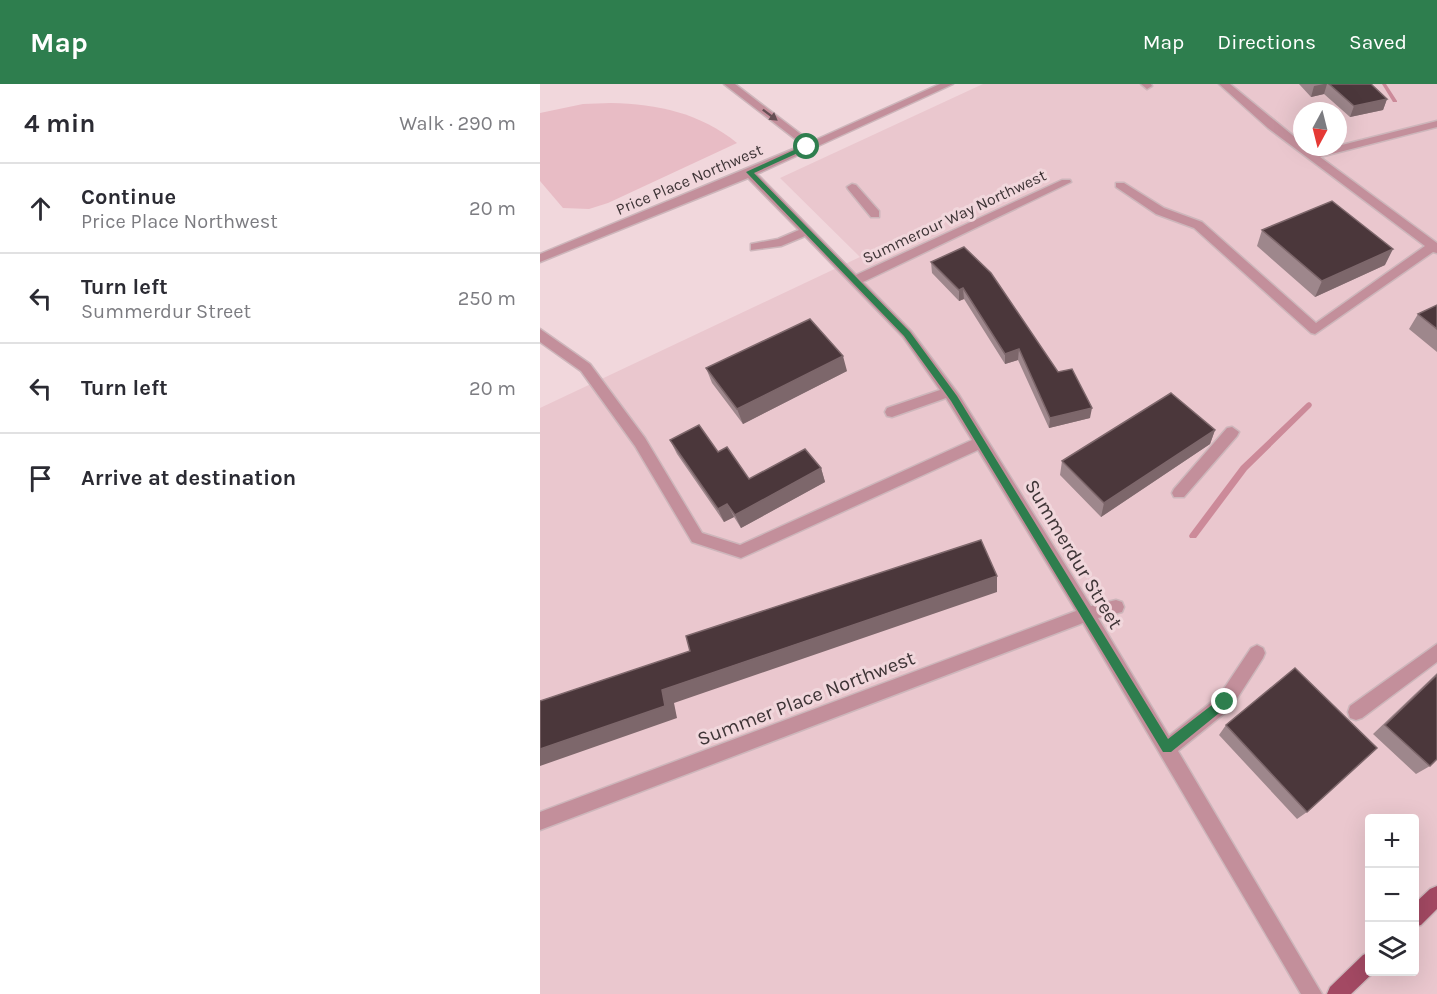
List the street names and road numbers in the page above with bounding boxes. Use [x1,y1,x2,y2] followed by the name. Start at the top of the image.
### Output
[613,140,765,219] street label: Price Place Northwest
[859,165,1049,267] street label: Summerour Way Northwest
[1020,475,1127,633] street label: Summerdur Street
[694,646,919,751] street label: Summer Place Northwest

